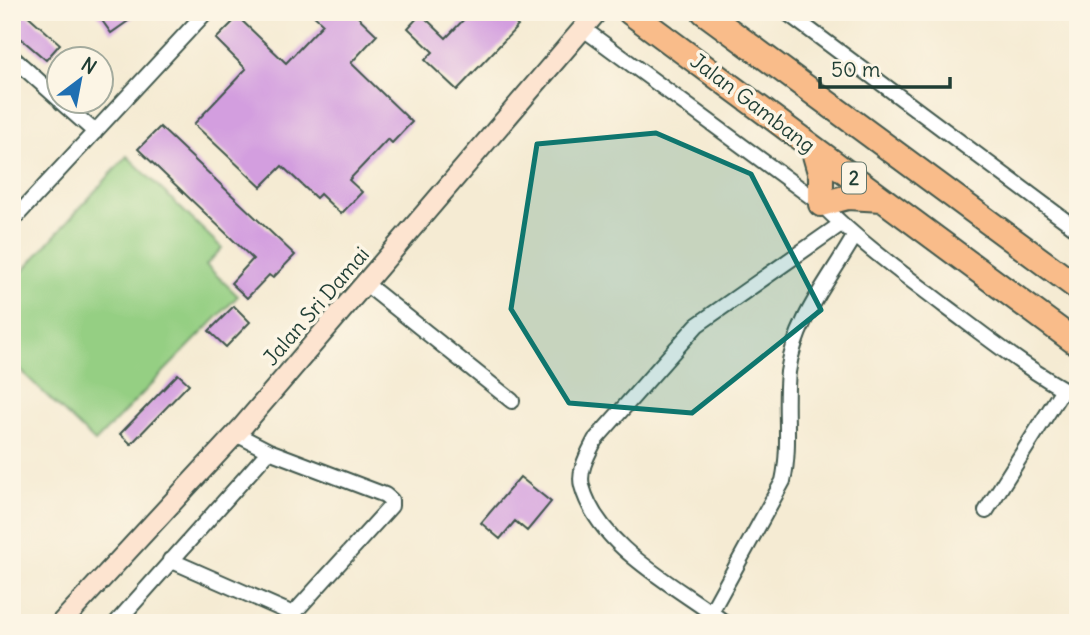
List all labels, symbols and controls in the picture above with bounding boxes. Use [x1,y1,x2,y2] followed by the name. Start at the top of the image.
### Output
[46,46,116,116] north arrow
[820,46,950,90] scale bar
[685,47,821,159] street label: Jalan Gambang
[77,52,101,79] text: N
[831,56,880,83] text: 50 m
[842,162,866,194] road number: 2
[257,241,375,371] street label: Jalan Sri Damai

